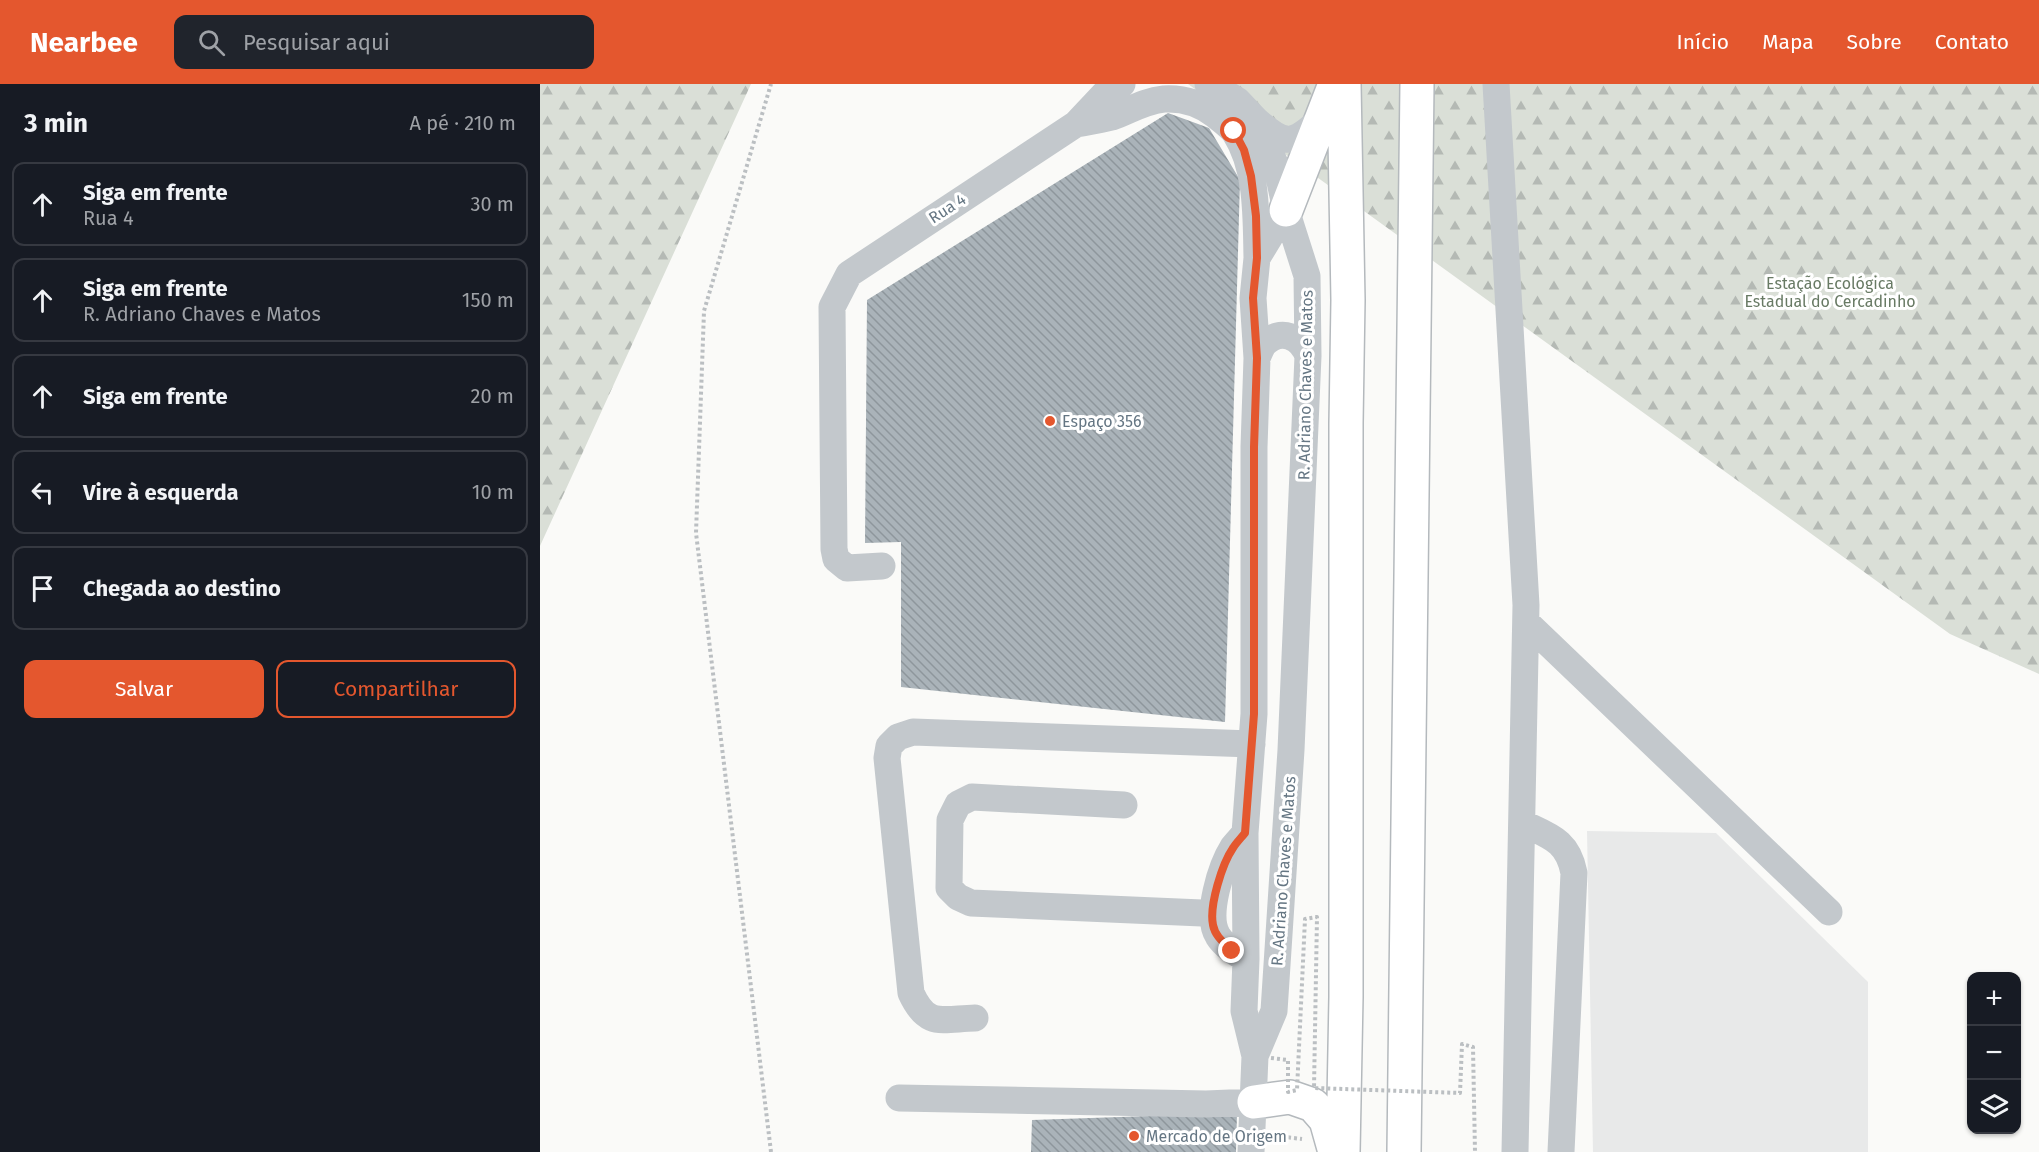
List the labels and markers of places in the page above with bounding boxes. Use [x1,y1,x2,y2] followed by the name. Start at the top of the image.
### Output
[1062,412,1141,432] place label: Espaço 356
[1043,414,1057,428] marker: Espaço 356
[1146,1127,1287,1146] place label: Mercado de Origem
[1127,1129,1141,1143] marker: Mercado de Origem

